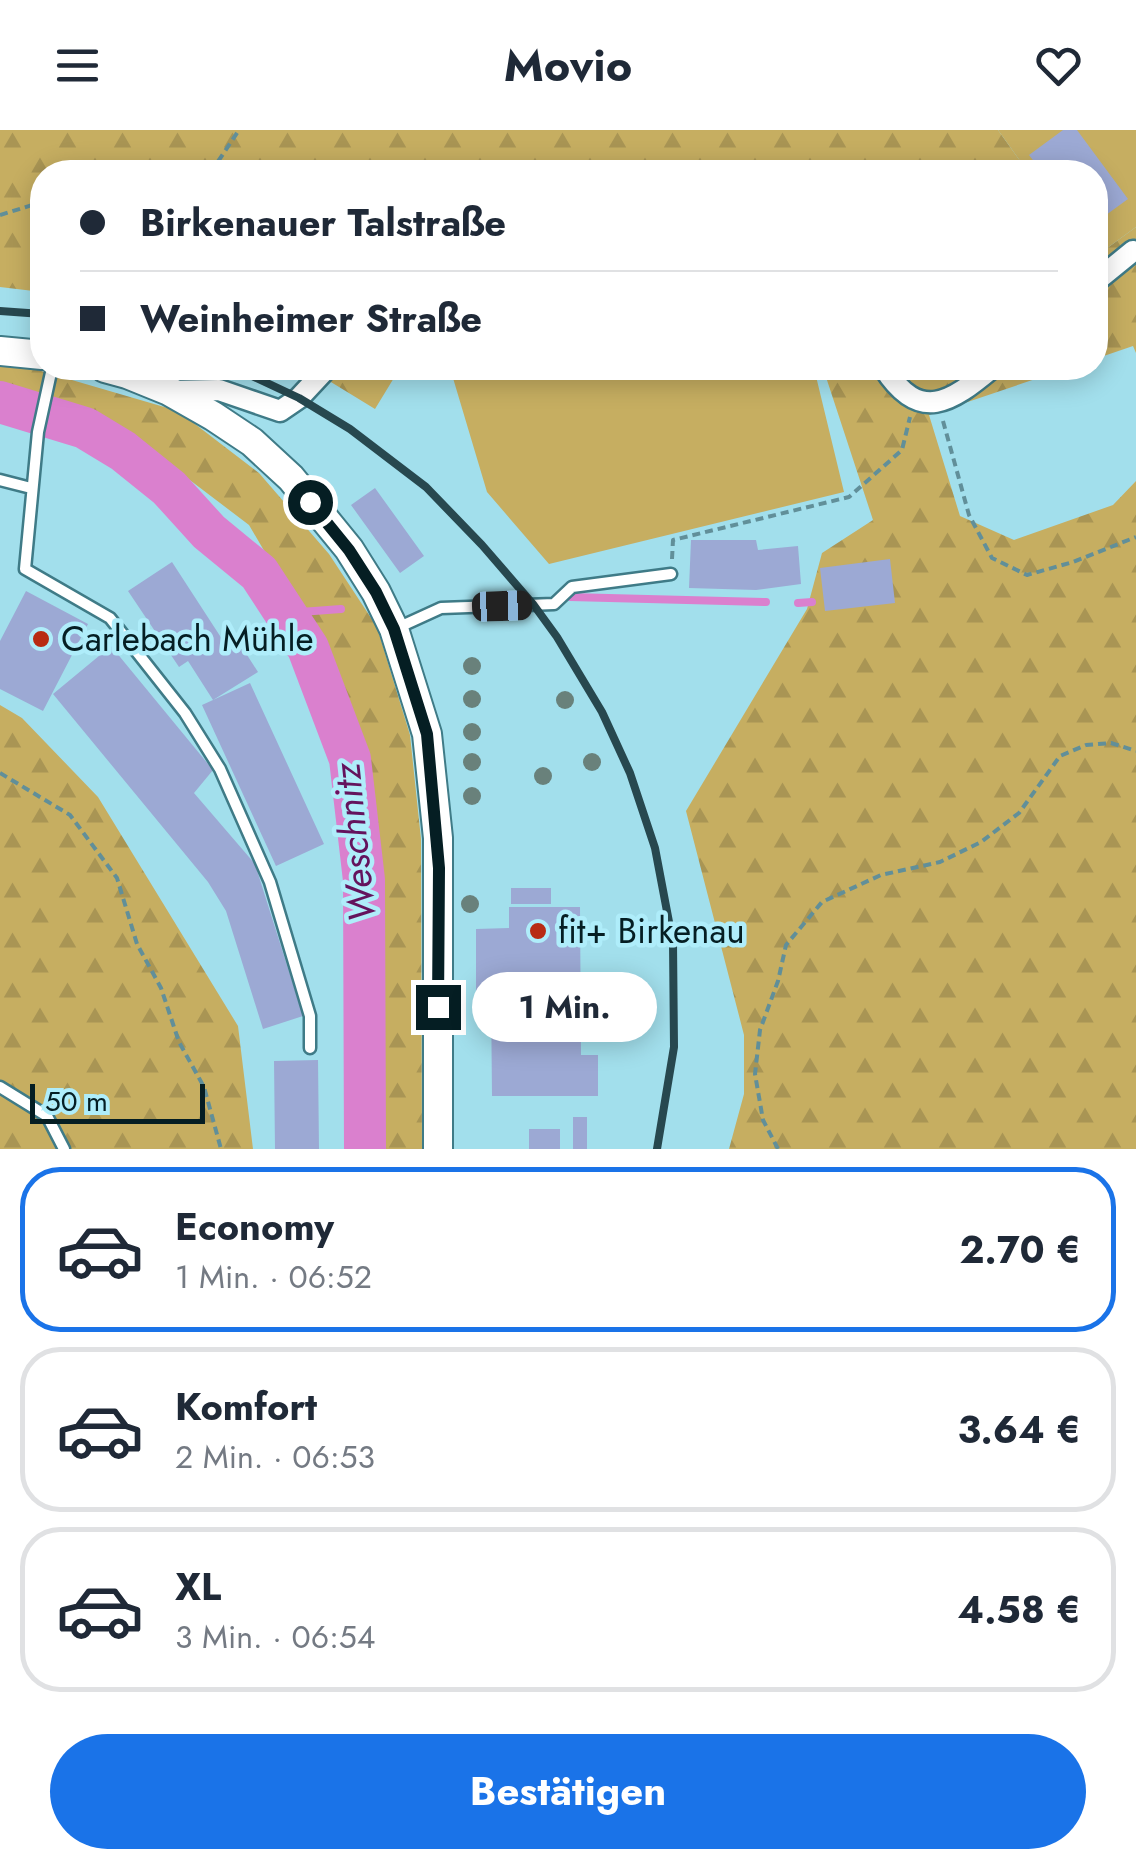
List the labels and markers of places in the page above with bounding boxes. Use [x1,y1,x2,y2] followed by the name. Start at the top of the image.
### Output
[61,614,313,664] place label: Carlebach Mühle
[30,628,52,650] marker: Carlebach Mühle
[558,906,745,956] place label: fit+ Birkenau
[527,920,549,942] marker: fit+ Birkenau

